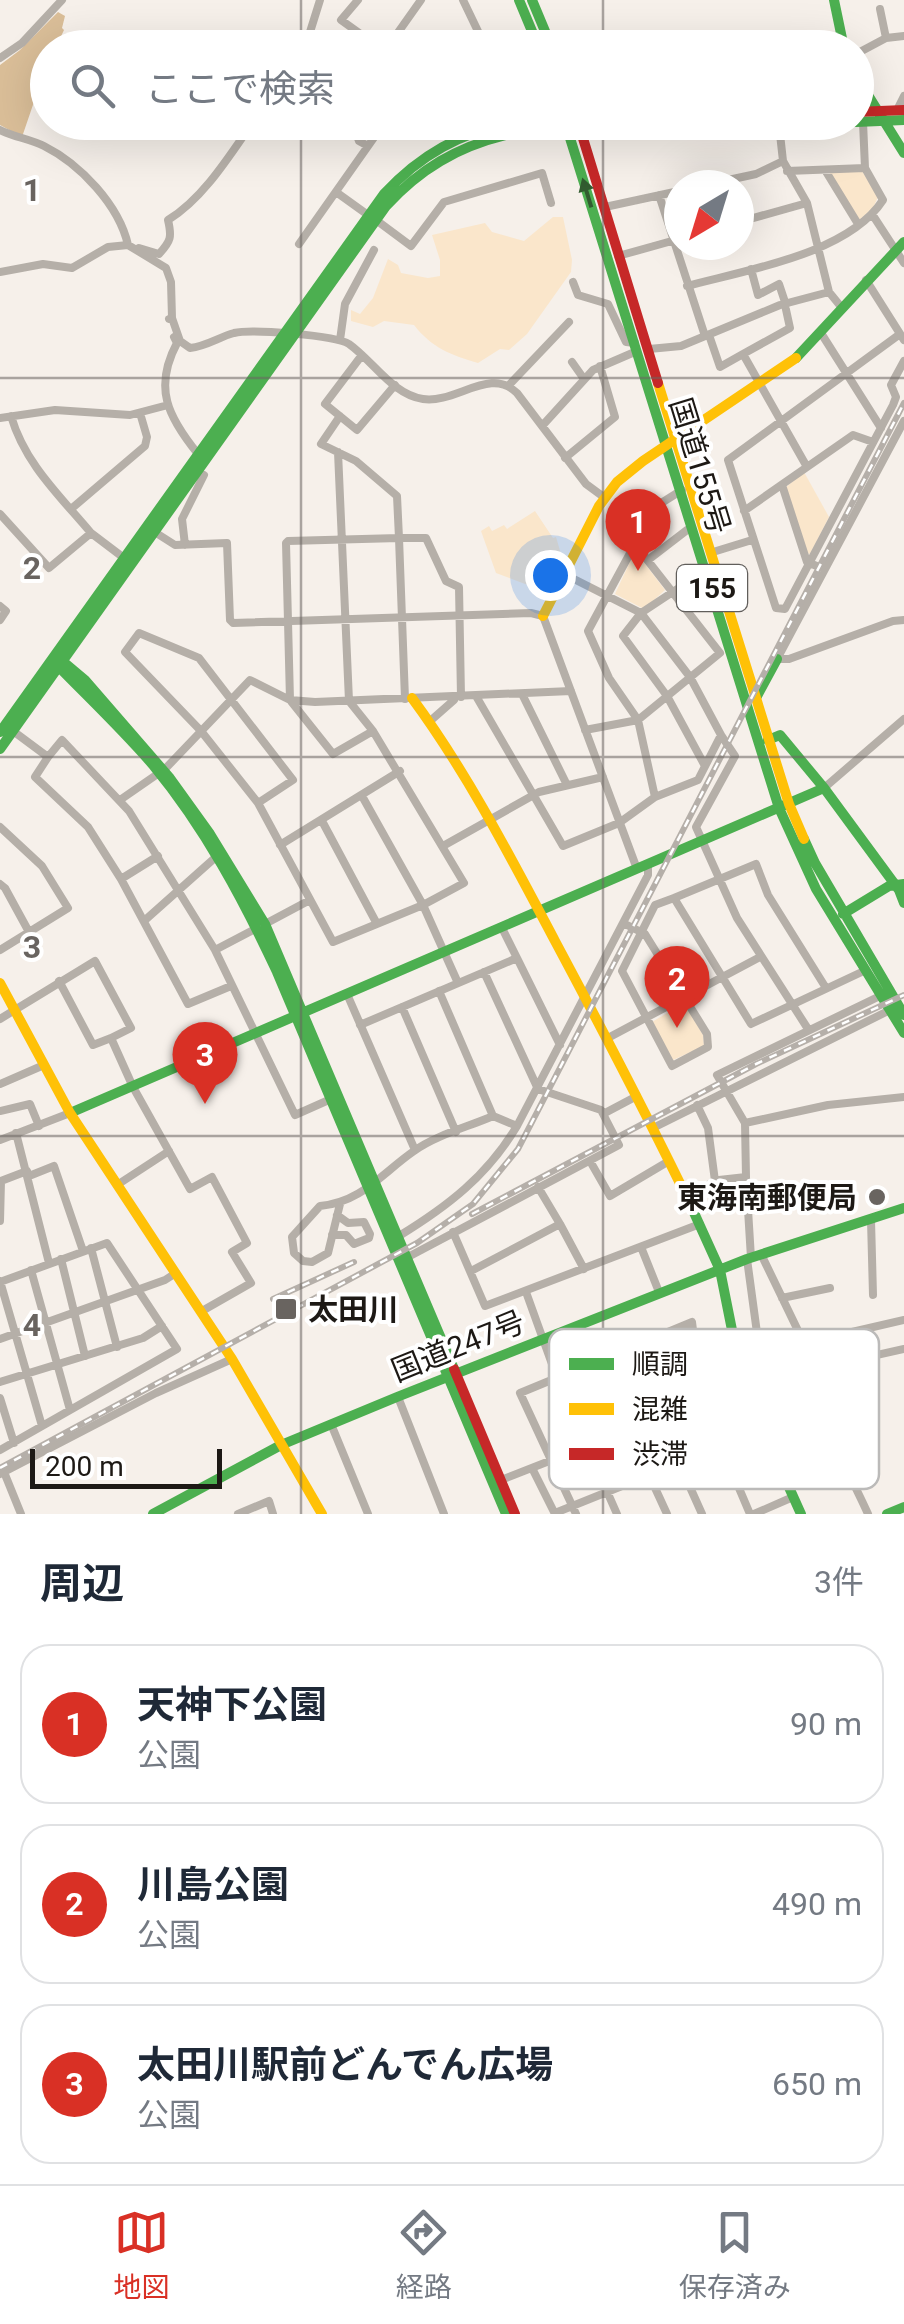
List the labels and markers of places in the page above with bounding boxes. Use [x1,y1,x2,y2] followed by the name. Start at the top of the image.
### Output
[606,488,670,571] pin: 1
[644,946,710,1028] pin: 2
[172,1022,238,1104] pin: 3
[677,1180,857,1215] place label: 東海南郵便局
[866,1186,888,1208] marker: 東海南郵便局
[308,1292,398,1327] place label: 太田川
[273,1296,299,1322] marker: 太田川

